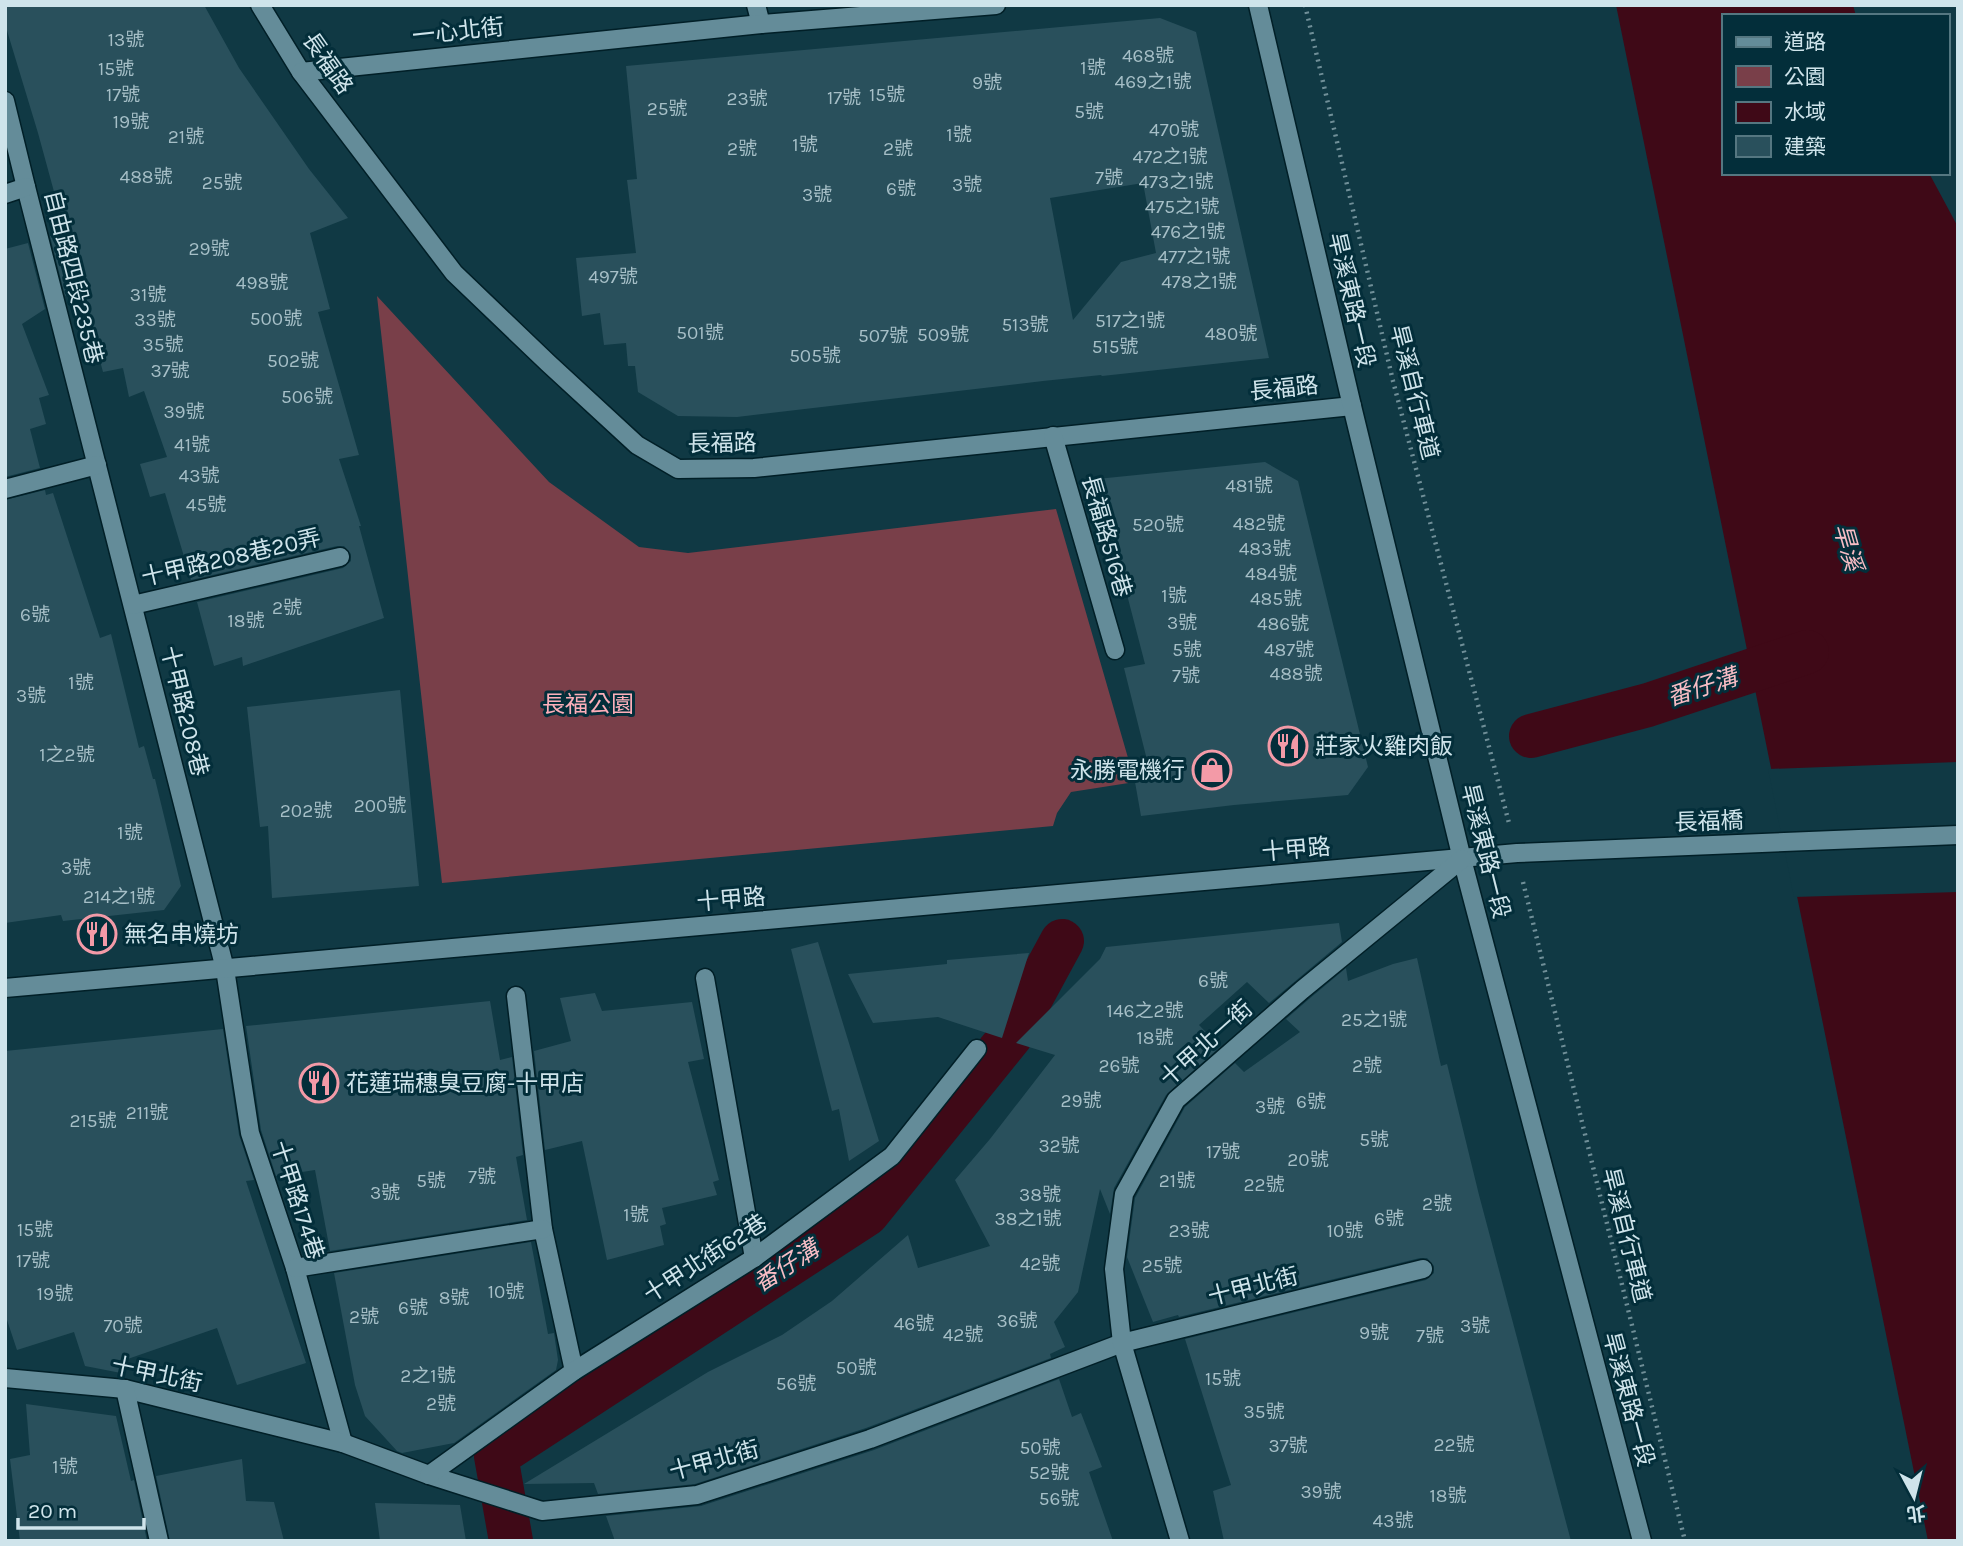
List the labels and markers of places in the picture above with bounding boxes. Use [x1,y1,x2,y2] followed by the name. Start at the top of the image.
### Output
[1267,725,1309,767] restaurant icon: 莊家火雞肉飯
[1315,733,1453,760] place label: 莊家火雞肉飯
[1191,749,1233,791] shop icon: 永勝電機行
[1070,757,1185,784] place label: 永勝電機行
[76,913,118,955] restaurant icon: 無名串燒坊
[124,921,239,948] place label: 無名串燒坊
[298,1062,340,1104] restaurant icon: 花蓮瑞穗臭豆腐-十甲店
[346,1070,584,1097] place label: 花蓮瑞穗臭豆腐-十甲店

